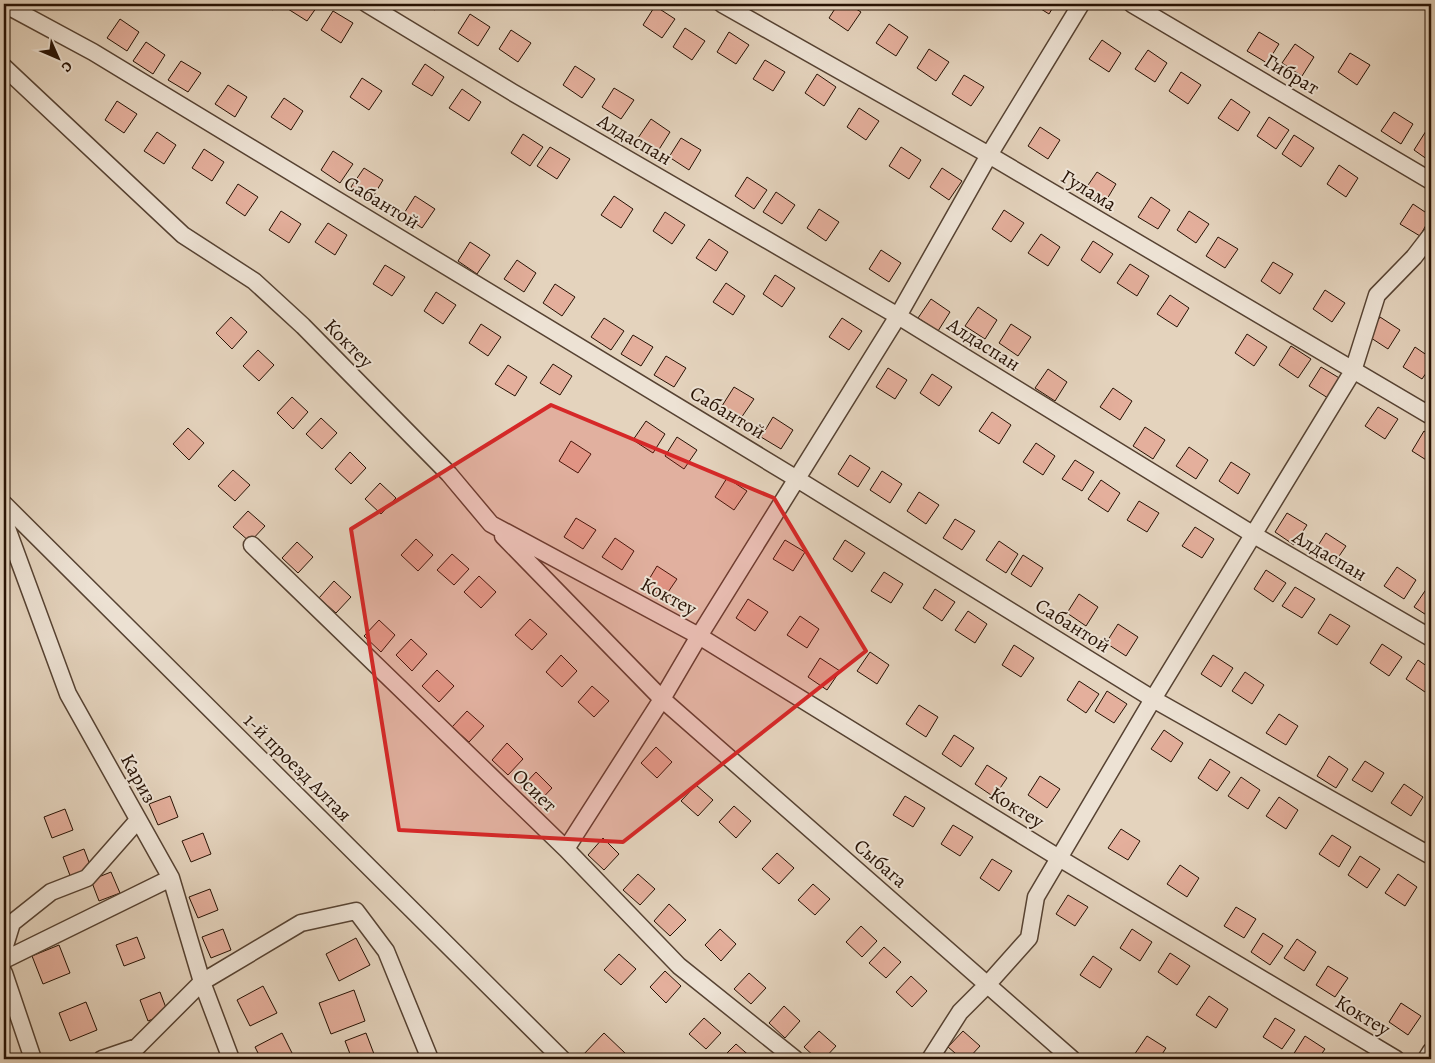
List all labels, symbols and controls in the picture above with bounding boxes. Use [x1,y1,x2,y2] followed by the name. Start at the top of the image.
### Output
[32,32,82,82] north arrow
[1259,47,1324,101] street label: Гибрат
[57,57,77,77] text: С
[592,107,677,172] street label: Алдаспан
[1056,163,1122,218] street label: Гулама
[339,169,425,236] street label: Сабантой
[941,311,1025,377] street label: Алдаспан
[318,313,380,375] street label: Коктеу
[685,379,771,446] street label: Сабантой
[1287,523,1372,588] street label: Алдаспан
[636,570,702,623] street label: Коктеу
[1030,592,1115,659] street label: Сабантой
[238,707,358,827] street label: 1-й проезд Алтая
[114,749,163,808] street label: Кариз
[506,763,563,818] street label: Осиет
[984,780,1050,835] street label: Коктеу
[848,833,914,895] street label: Сыбага
[1330,988,1396,1043] street label: Коктеу

